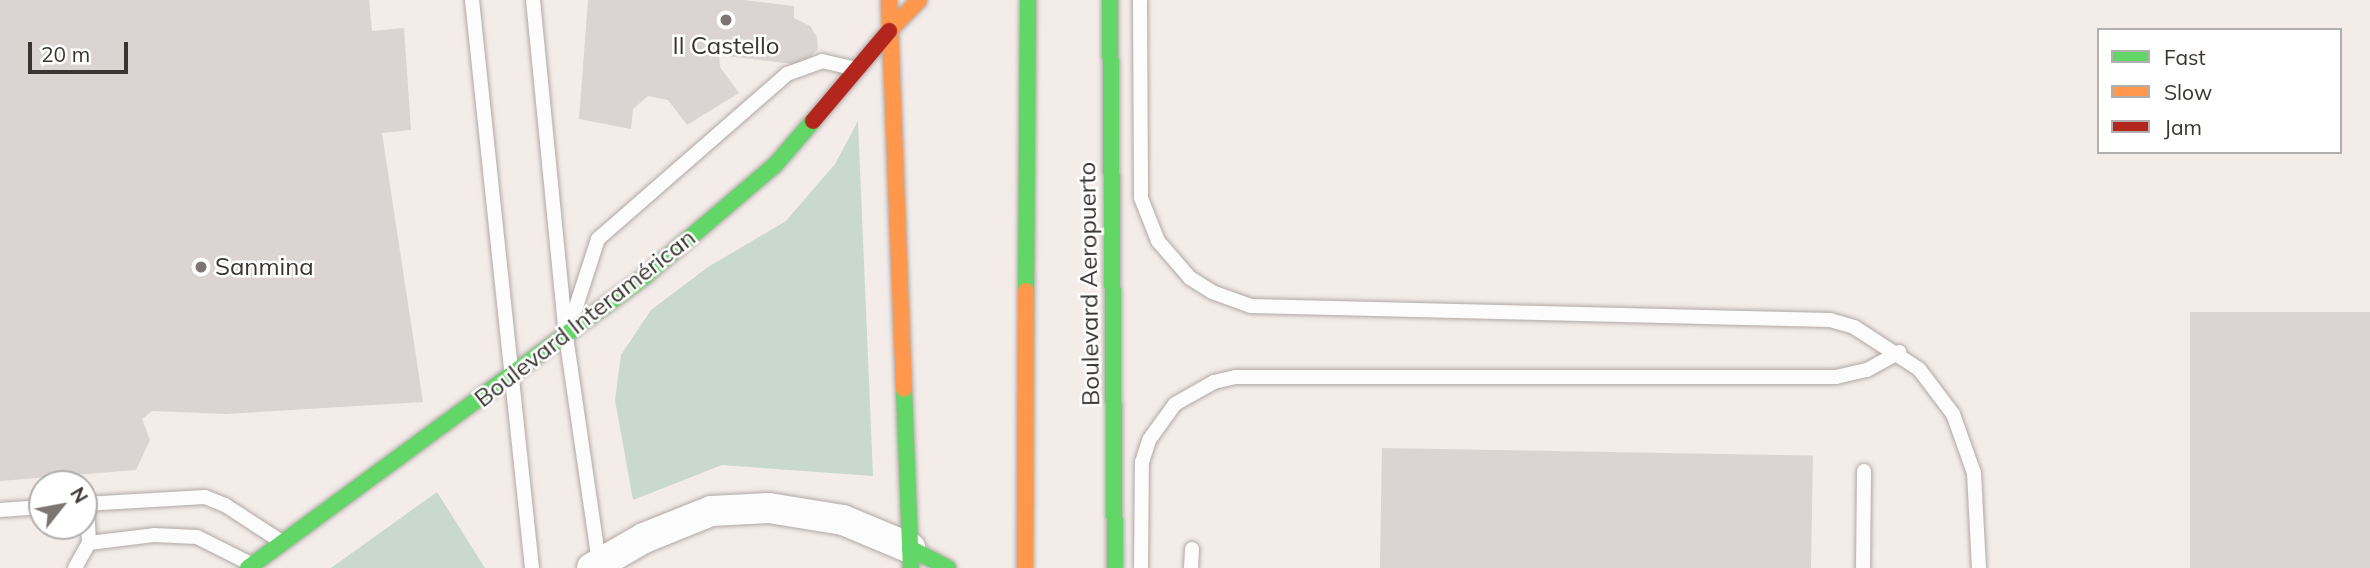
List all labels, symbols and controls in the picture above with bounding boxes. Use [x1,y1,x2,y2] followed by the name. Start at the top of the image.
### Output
[718,12,734,28] marker: Il Castello
[32,28,131,72] scale bar
[2097,28,2342,154] legend
[673,32,779,60] place label: Il Castello
[41,41,90,67] text: 20 m
[2164,44,2206,70] text: Fast
[2164,79,2212,105] text: Slow
[2164,114,2202,140] text: Jam
[1072,162,1106,406] street label: Boulevard Aeropuerto
[469,223,701,413] street label: Boulevard Interamérican
[215,253,314,281] place label: Sanmina
[193,259,209,275] marker: Sanmina
[28,470,98,540] north arrow
[65,483,93,508] text: N

